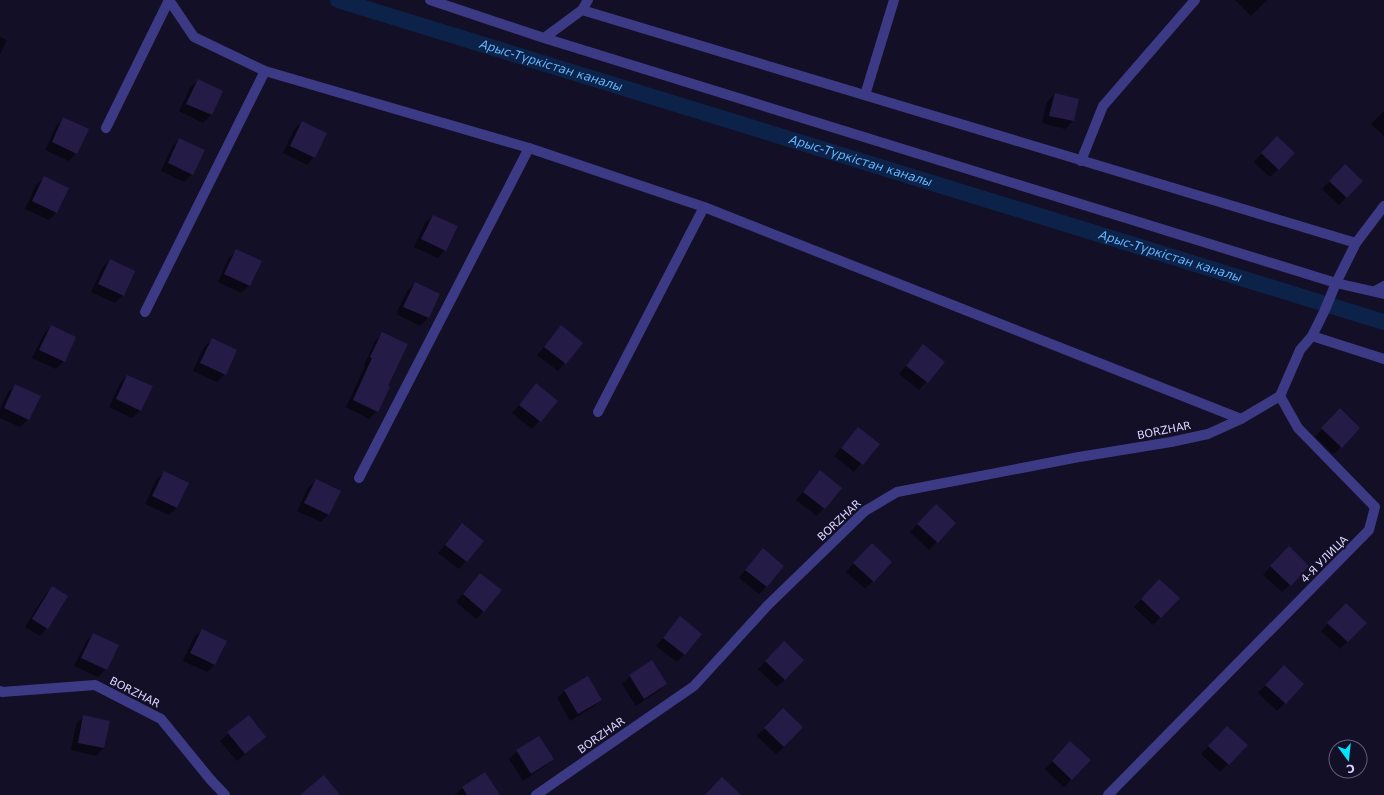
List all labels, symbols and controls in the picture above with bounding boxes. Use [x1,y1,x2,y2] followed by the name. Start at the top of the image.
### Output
[477,37,624,94] water label: Арыс-Түркістан каналы
[787,132,934,189] water label: Арыс-Түркістан каналы
[1096,227,1244,285] water label: Арыс-Түркістан каналы
[1136,419,1192,442] street label: BORZHAR
[815,497,864,544] street label: BORZHAR
[1298,533,1351,586] street label: 4-Я УЛИЦА
[107,674,162,711] street label: BORZHAR
[575,714,628,756] street label: BORZHAR
[1328,739,1368,779] north arrow
[1345,761,1356,776] text: С

